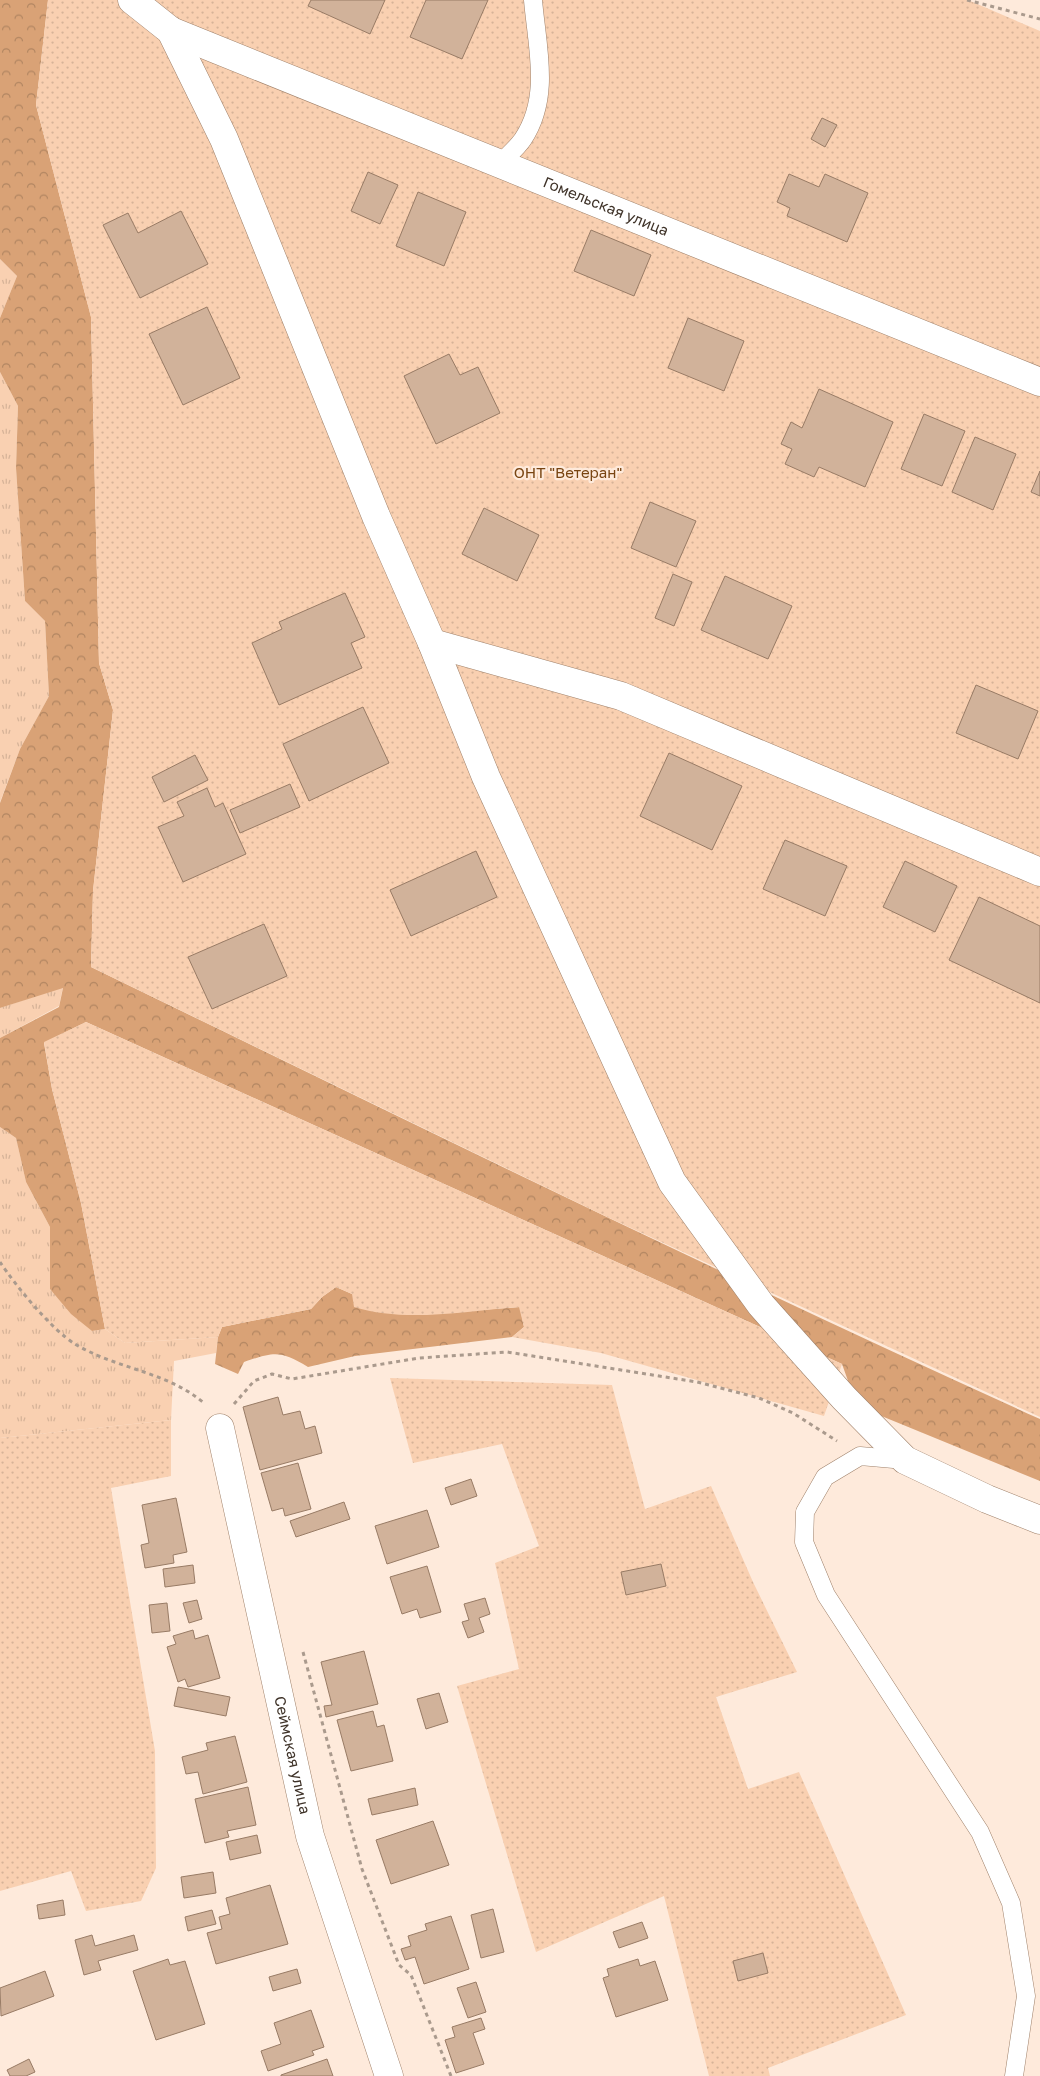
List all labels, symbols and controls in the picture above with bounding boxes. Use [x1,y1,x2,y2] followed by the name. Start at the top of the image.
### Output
[541,172,671,239] street label: Гомельская улица
[514,463,622,481] park label: ОНТ "Ветеран"
[271,1694,315,1816] street label: Сеймская улица

